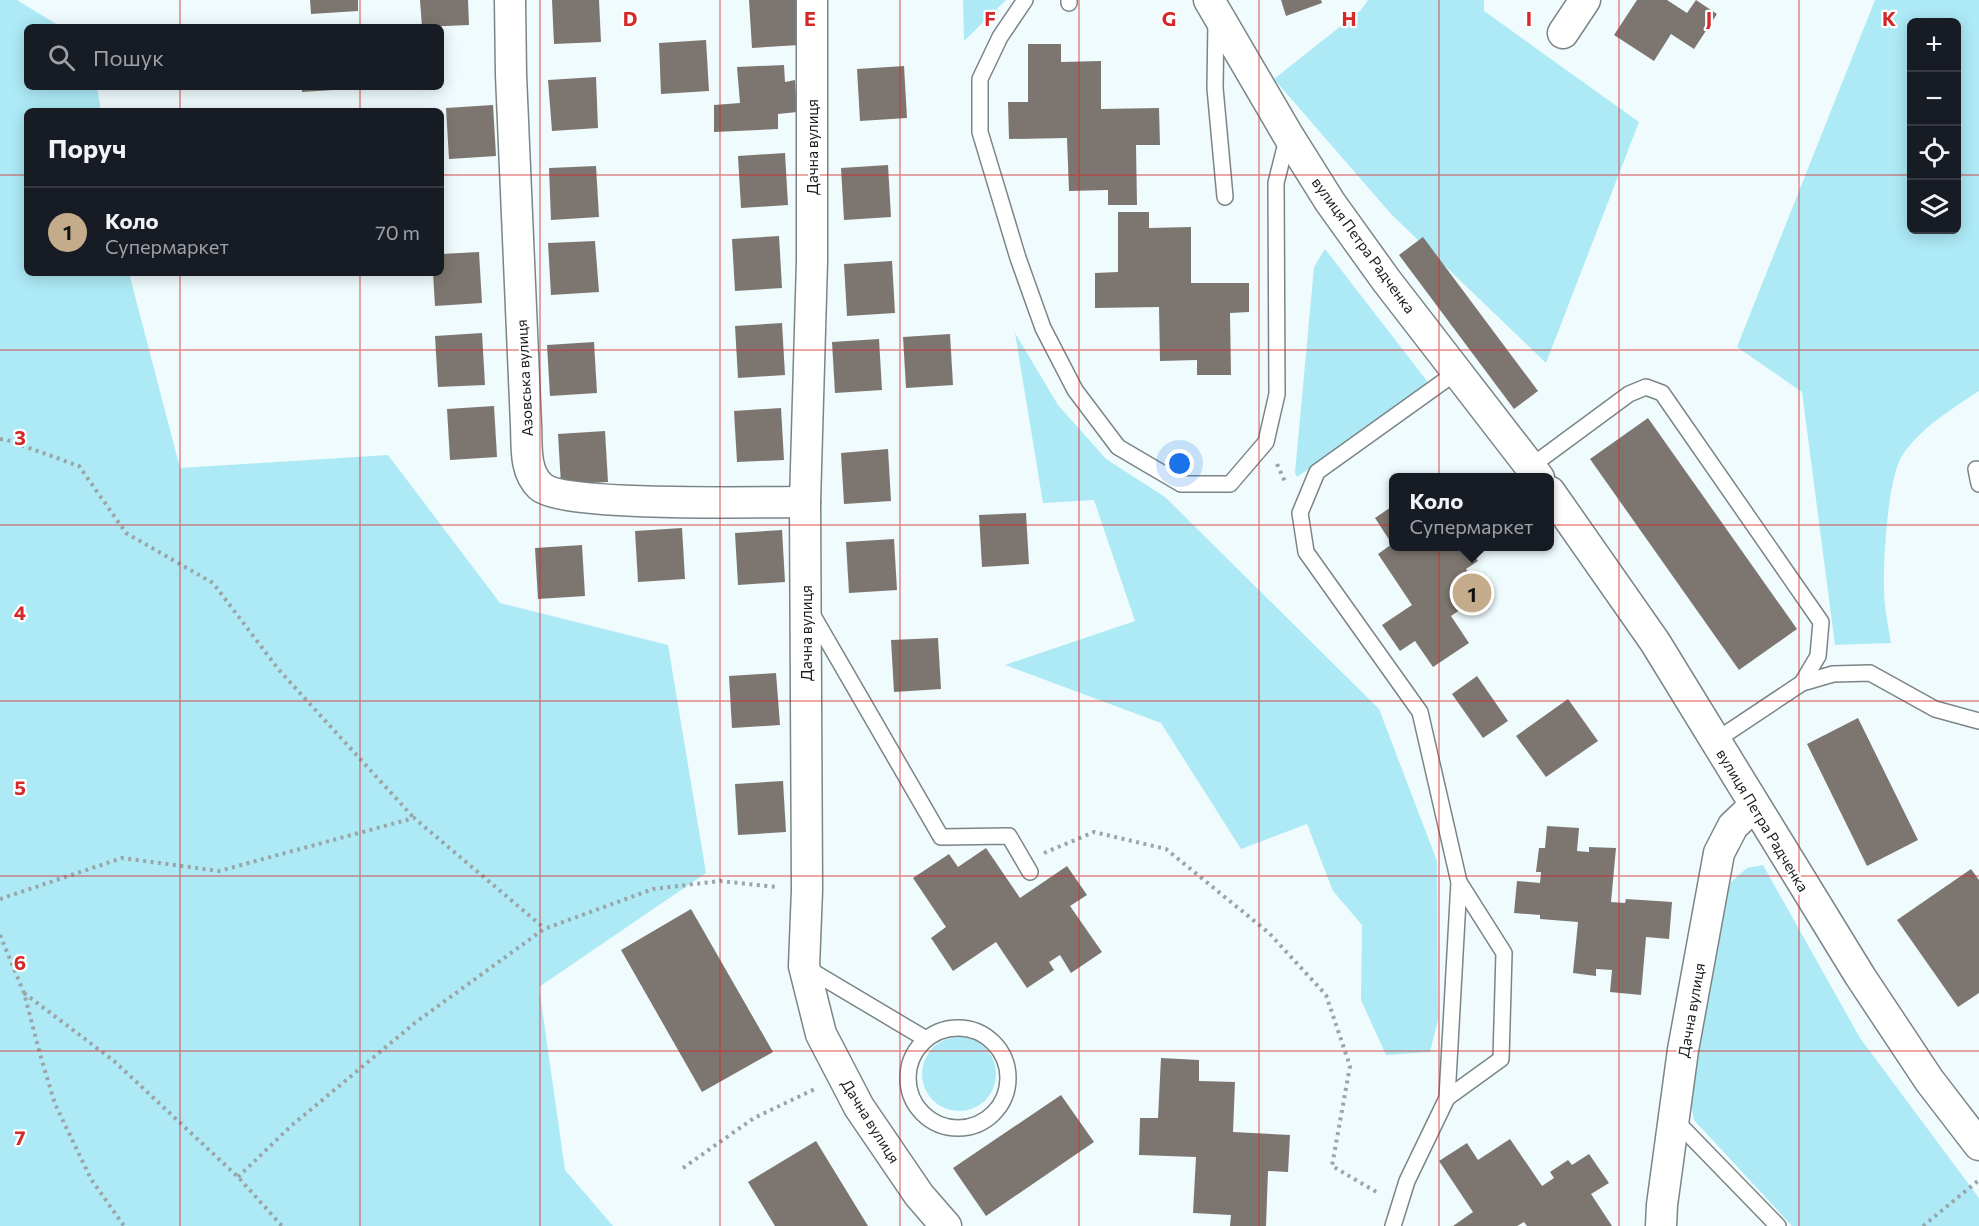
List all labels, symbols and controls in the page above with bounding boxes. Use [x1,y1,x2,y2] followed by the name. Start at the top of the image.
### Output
[623,6,637,30] text: D
[804,6,816,30] text: E
[984,6,996,30] text: F
[1162,6,1176,30] text: G
[1342,6,1357,30] text: H
[1526,6,1532,30] text: I
[1706,6,1712,30] text: J
[1882,6,1896,30] text: K
[1907,18,1961,234] map controls
[1907,18,1961,72] button: +
[24,24,444,90] search box
[45,41,78,74] icon: search
[93,44,164,71] text: Пошук
[1907,72,1961,126] button: −
[803,99,821,195] street label: Дачна вулиця
[1907,126,1961,180] button: locate
[48,132,126,163] text: Поруч
[1309,174,1419,316] street label: вулиця Петра Радченка
[1907,180,1961,234] button: layers
[105,207,159,234] text: Коло
[63,220,72,244] text: 1
[375,220,420,244] text: 70 m
[105,234,229,258] text: Супермаркет
[512,319,536,437] street label: Азовська вулиця
[14,425,26,449] text: 3
[1165,449,1194,478] your location
[1389,473,1554,551] popup
[1410,487,1463,514] text: Коло
[1410,514,1533,538] text: Супермаркет
[1452,570,1492,616] pin: 1
[797,585,815,681] street label: Дачна вулиця
[14,600,26,624] text: 4
[1713,745,1813,895] street label: вулиця Петра Радченка
[14,775,26,799] text: 5
[14,950,26,974] text: 6
[1674,961,1708,1059] street label: Дачна вулиця
[838,1076,904,1166] street label: Дачна вулиця
[15,1125,26,1149] text: 7

